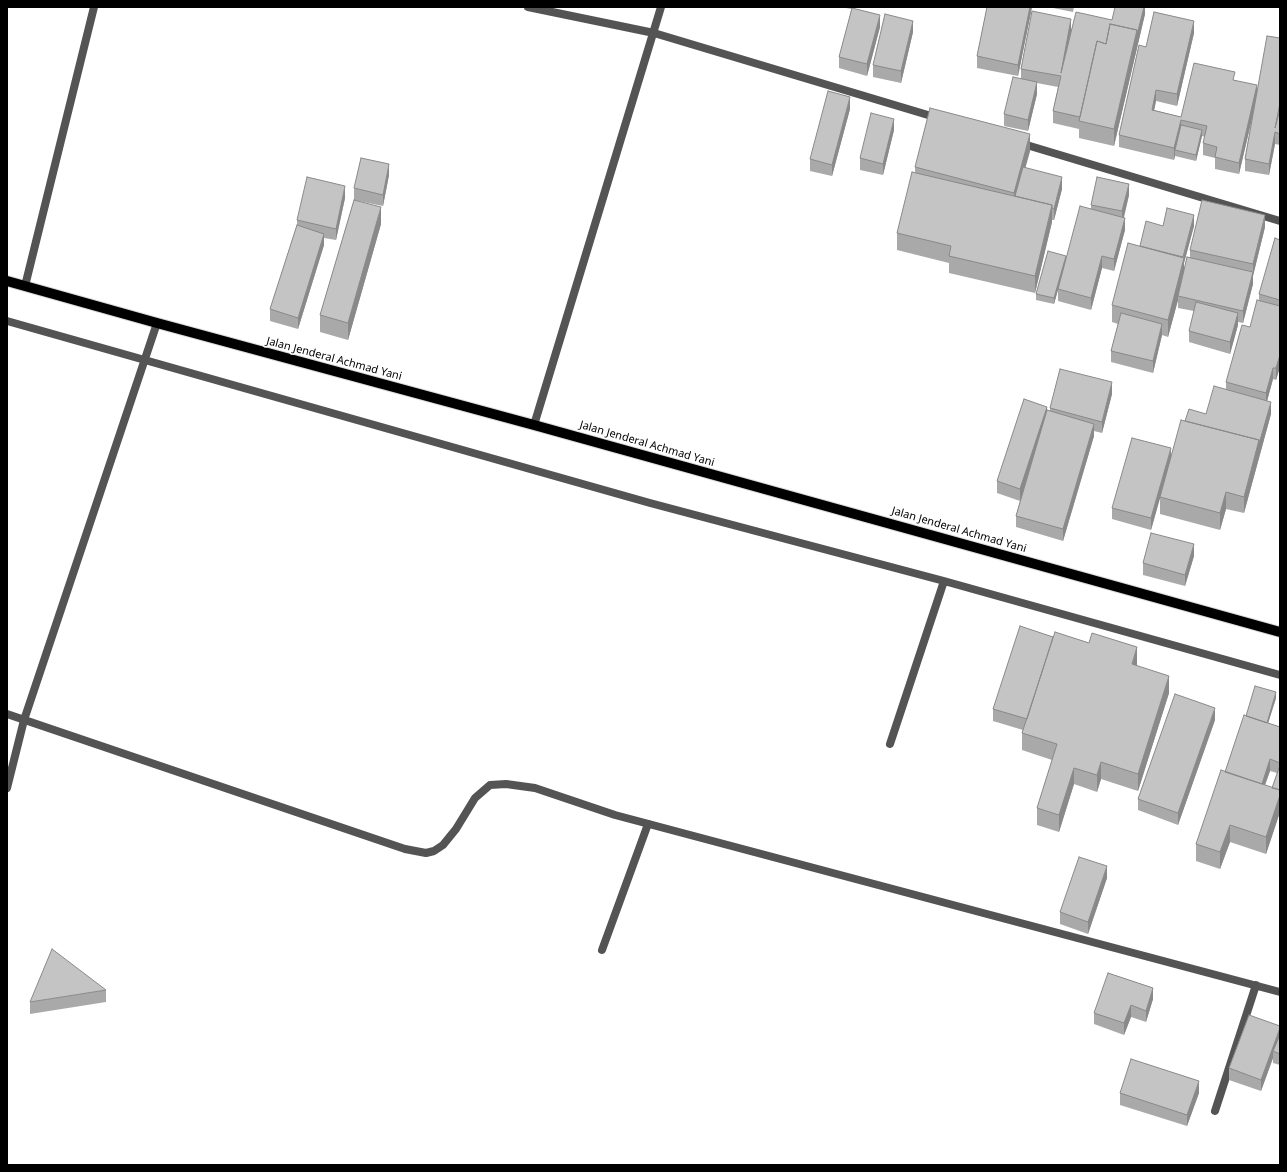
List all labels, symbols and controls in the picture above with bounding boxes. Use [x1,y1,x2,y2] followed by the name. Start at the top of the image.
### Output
[265,335,403,383] street label: Jalan Jenderal Achmad Yani
[578,418,716,470] street label: Jalan Jenderal Achmad Yani
[890,504,1028,556] street label: Jalan Jenderal Achmad Yani

